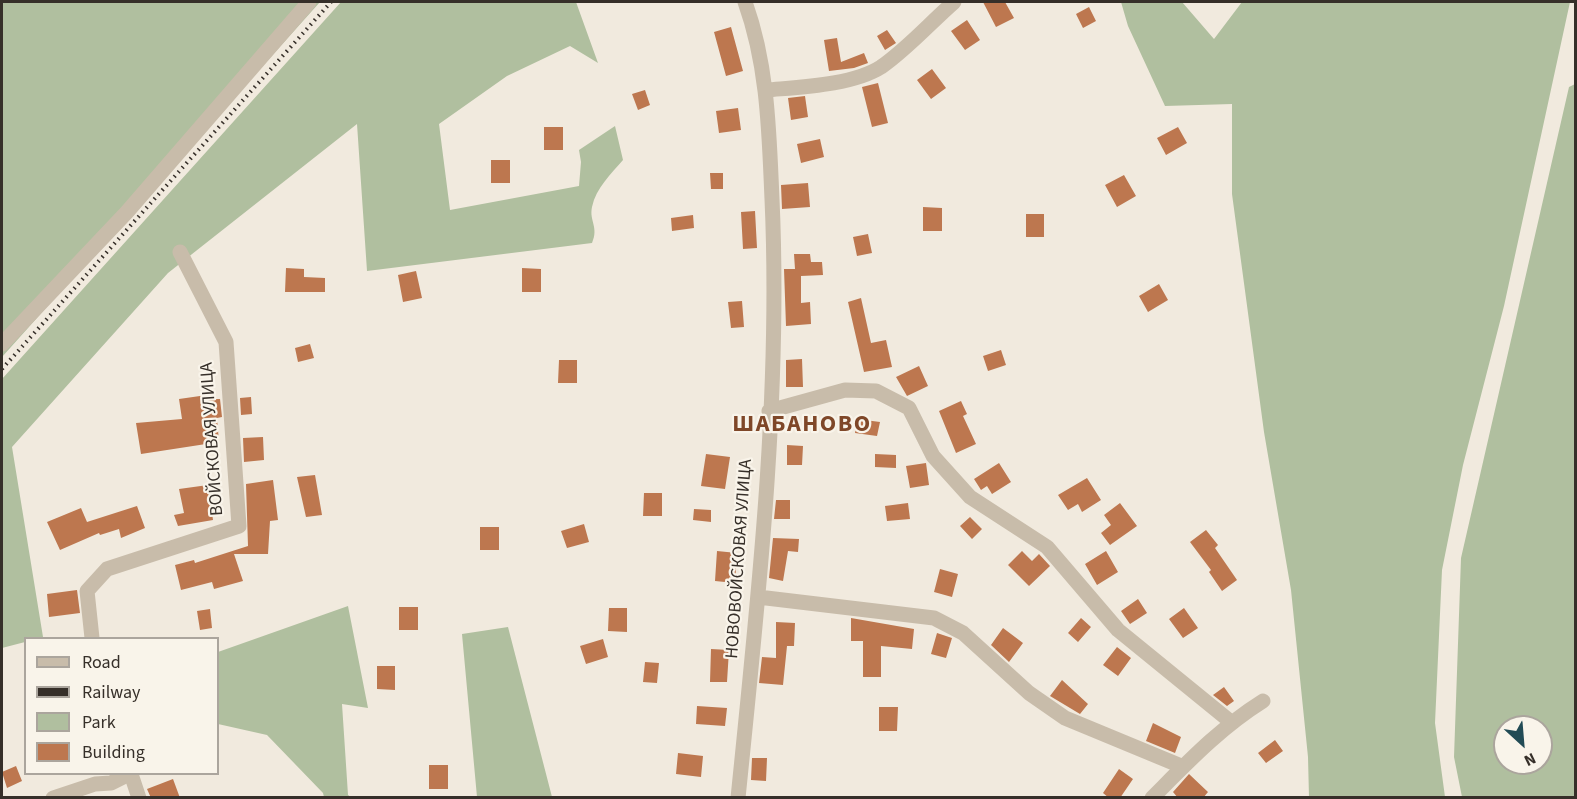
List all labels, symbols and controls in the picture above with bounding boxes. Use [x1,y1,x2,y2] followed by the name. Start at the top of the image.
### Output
[197,361,229,517] street label: ВОЙСКОВАЯ УЛИЦА
[732,412,872,440] district label: ШАБАНОВО
[722,458,758,660] street label: НОВОВОЙСКОВАЯ УЛИЦА
[24,637,219,775] legend
[82,650,121,675] text: Road
[82,680,141,705] text: Railway
[82,710,116,735] text: Park
[1493,715,1553,775] north arrow
[82,740,145,765] text: Building
[1520,747,1540,772] text: N

